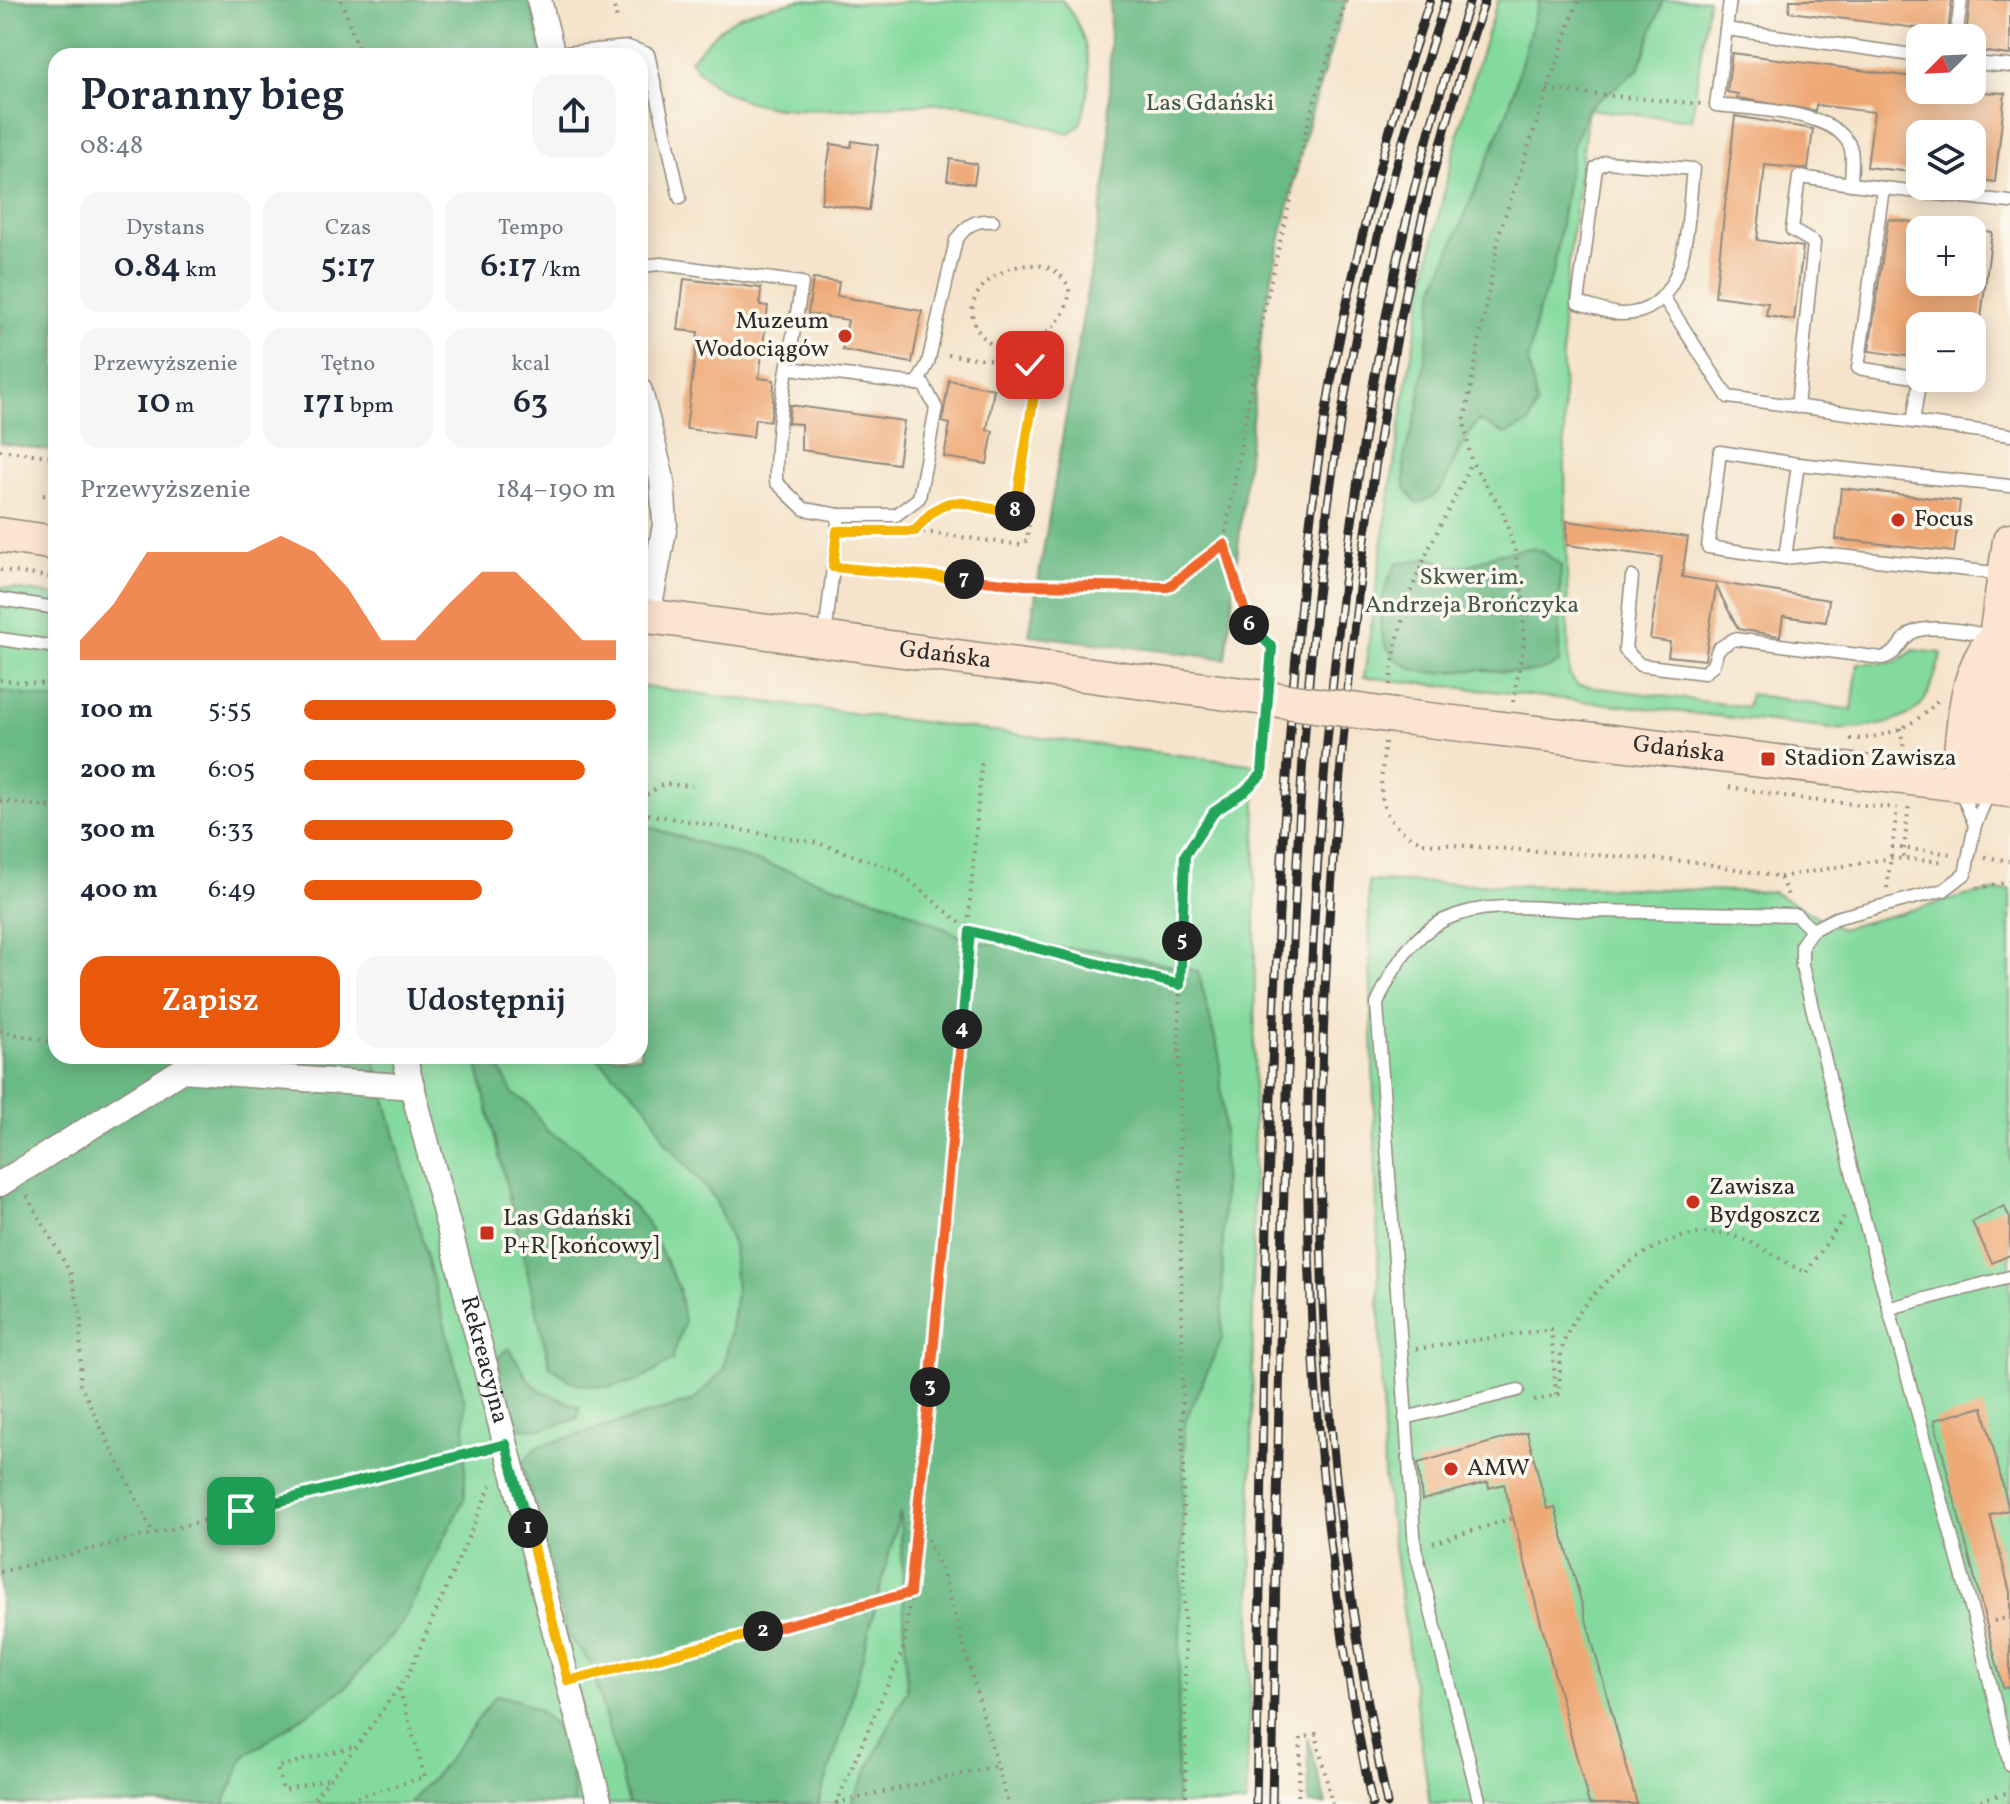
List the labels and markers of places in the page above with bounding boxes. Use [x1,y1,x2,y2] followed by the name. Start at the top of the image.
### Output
[695,305,829,367] place label: Muzeum Wodociągów
[836,327,854,345] marker: Muzeum Wodociągów
[996,331,1064,399] pin
[995,491,1035,531] pin: 8
[1914,503,1974,537] place label: Focus
[1889,511,1907,529] marker: Focus
[944,559,984,599] pin: 7
[1229,605,1269,645] pin: 6
[1784,742,1957,776] place label: Stadion Zawisza
[1759,750,1777,768] marker: Stadion Zawisza
[1162,921,1202,961] pin: 5
[942,1009,982,1049] pin: 4
[1709,1171,1820,1233] place label: Zawisza Bydgoszcz
[1684,1193,1702,1211] marker: Zawisza Bydgoszcz
[503,1202,659,1264] place label: Las Gdański P+R [końcowy]
[478,1224,496,1242] marker: Las Gdański P+R [końcowy]
[910,1367,950,1407] pin: 3
[1467,1452,1530,1486] place label: AMW
[1442,1460,1460,1478] marker: AMW
[207,1477,275,1545] pin
[508,1508,548,1548] pin: 1
[743,1611,783,1651] pin: 2

